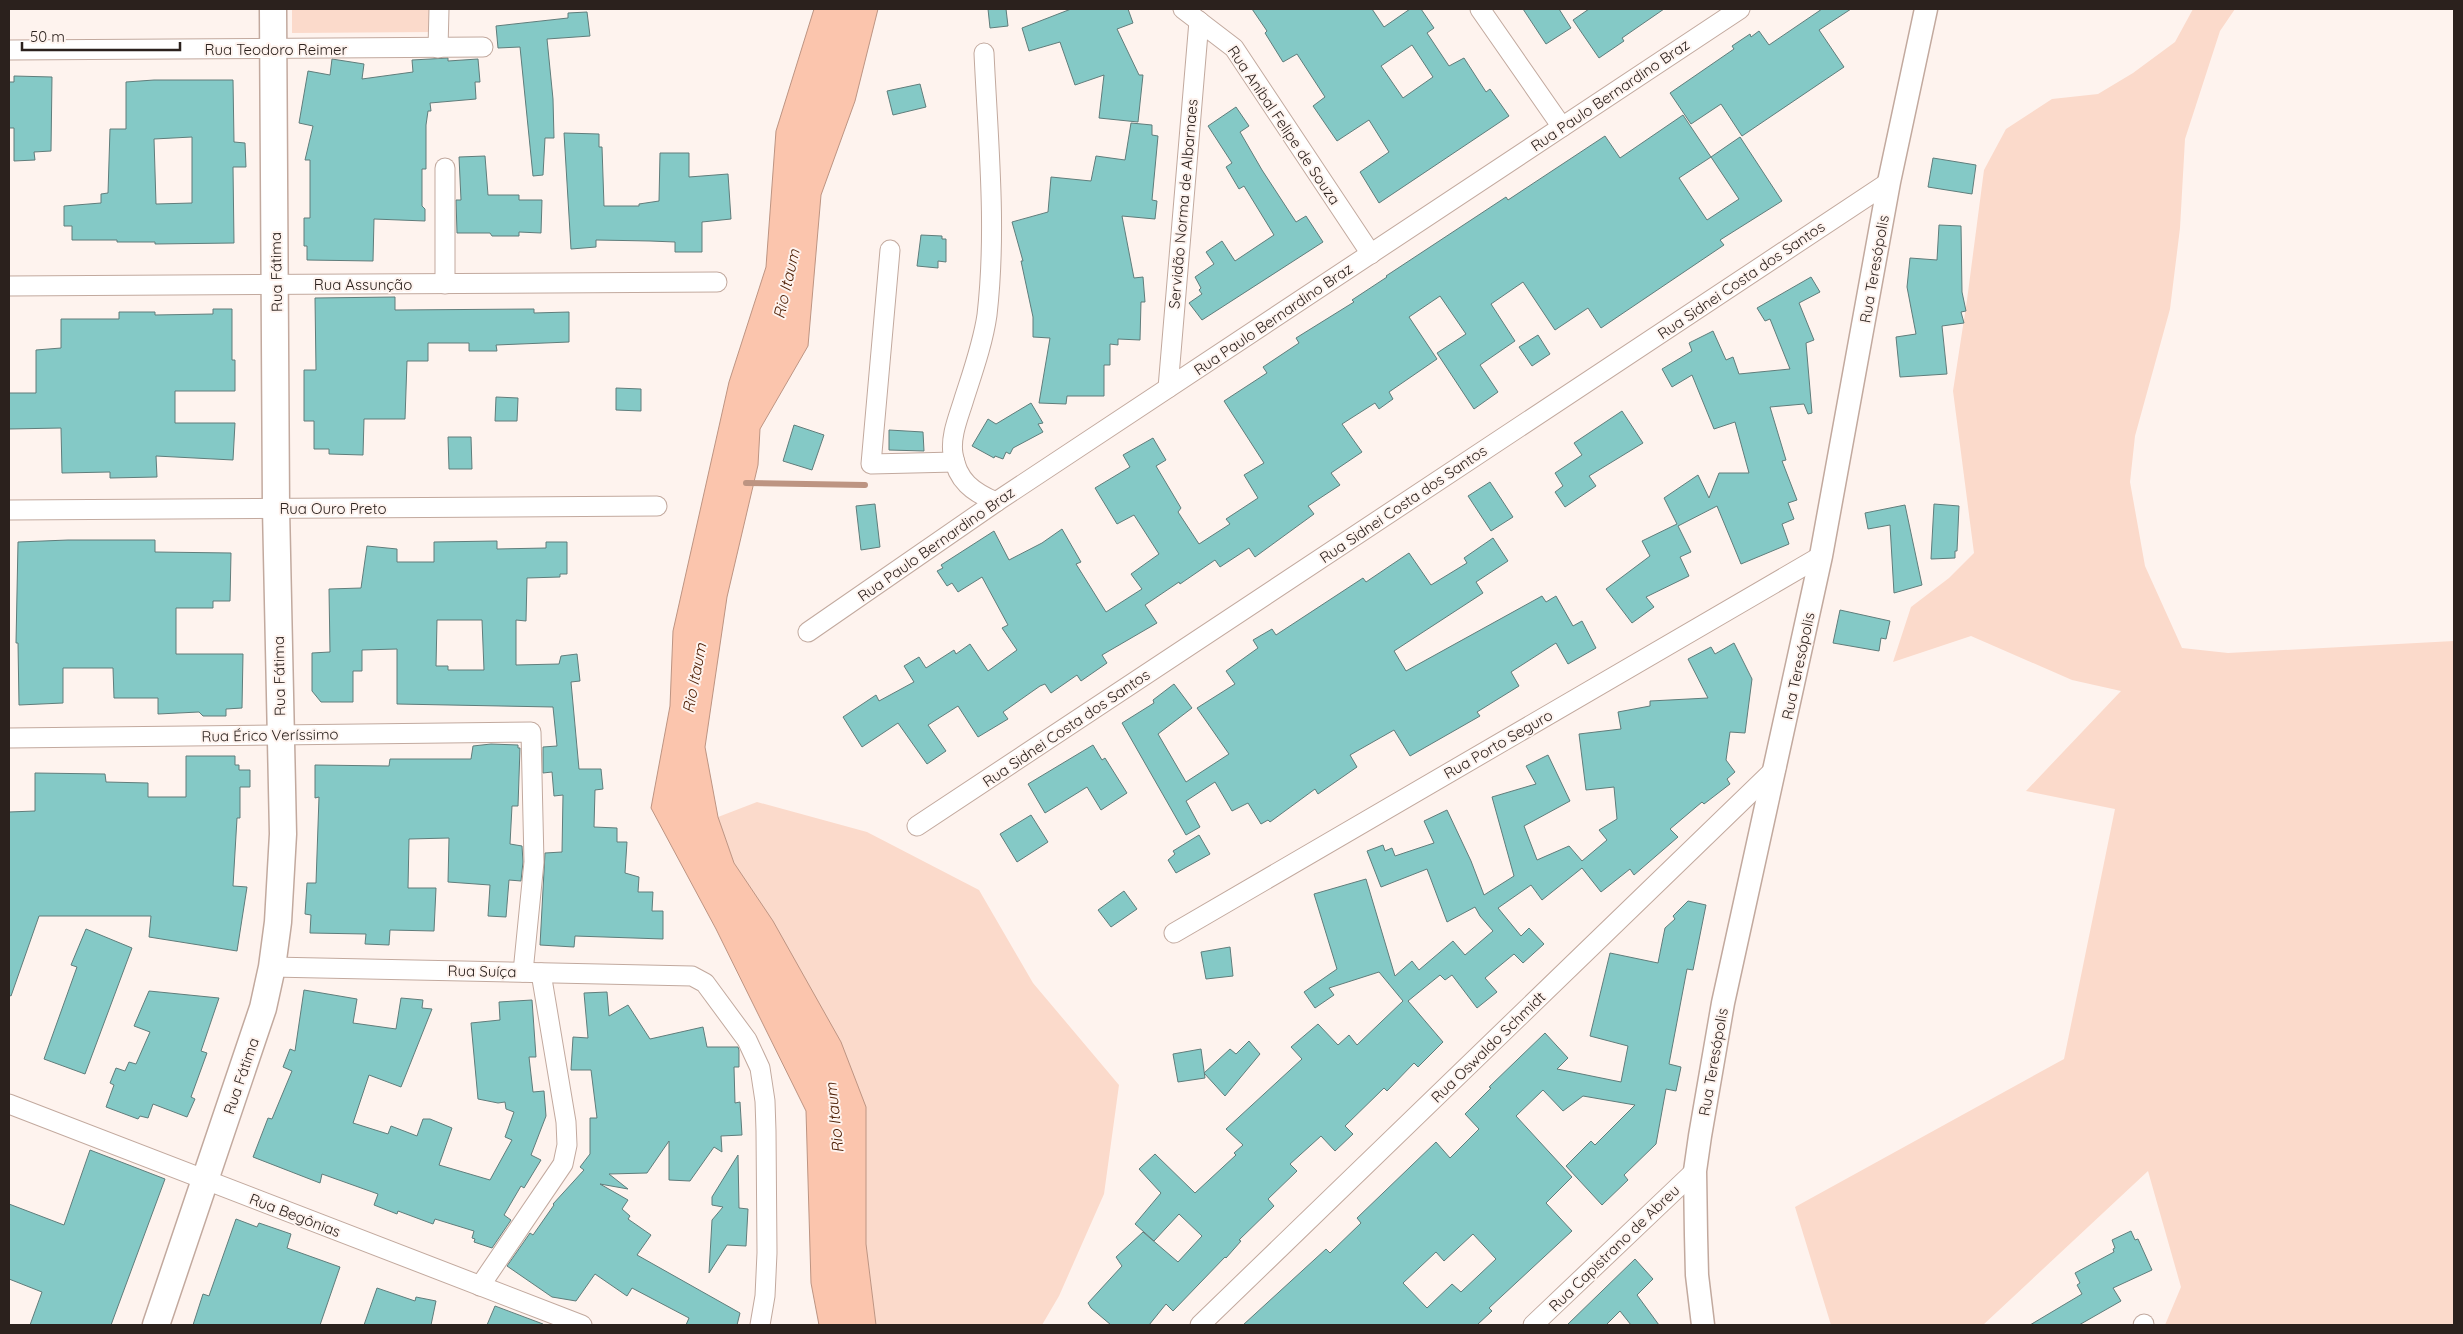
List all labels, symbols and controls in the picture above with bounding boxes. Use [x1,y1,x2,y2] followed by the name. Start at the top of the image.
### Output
[22,20,180,52] scale bar
[30,27,65,46] text: 50 m
[1527,35,1693,155] street label: Rua Paulo Bernardino Braz
[205,40,348,59] street label: Rua Teodoro Reimer
[1224,42,1344,208] street label: Rua Aníbal Felipe de Souza
[1164,98,1202,310] street label: Servidão Norma de Albarnaes
[1855,214,1893,324] street label: Rua Teresópolis
[1654,217,1828,343] street label: Rua Sidnei Costa dos Santos
[266,232,286,312] street label: Rua Fátima
[768,247,804,321] water label: Rio Itaum
[1190,259,1356,379] street label: Rua Paulo Bernardino Braz
[314,275,412,294] street label: Rua Assunção
[1316,441,1490,567] street label: Rua Sidnei Costa dos Santos
[854,482,1018,606] street label: Rua Paulo Bernardino Braz
[279,499,387,518] street label: Rua Ouro Preto
[1777,611,1819,721] street label: Rua Teresópolis
[269,636,289,716] street label: Rua Fátima
[677,641,711,715] water label: Rio Itaum
[979,665,1153,791] street label: Rua Sidnei Costa dos Santos
[1440,705,1556,783] street label: Rua Porto Seguro
[201,724,339,746] street label: Rua Érico Veríssimo
[448,961,516,981] street label: Rua Suíça
[1427,987,1549,1107] street label: Rua Oswaldo Schmidt
[1694,1007,1732,1117] street label: Rua Teresópolis
[219,1035,263,1117] street label: Rua Fátima
[820,1081,848,1154] water label: Rio Itaum
[1545,1181,1683,1315] street label: Rua Capistrano de Abreu
[247,1189,343,1241] street label: Rua Begônias

